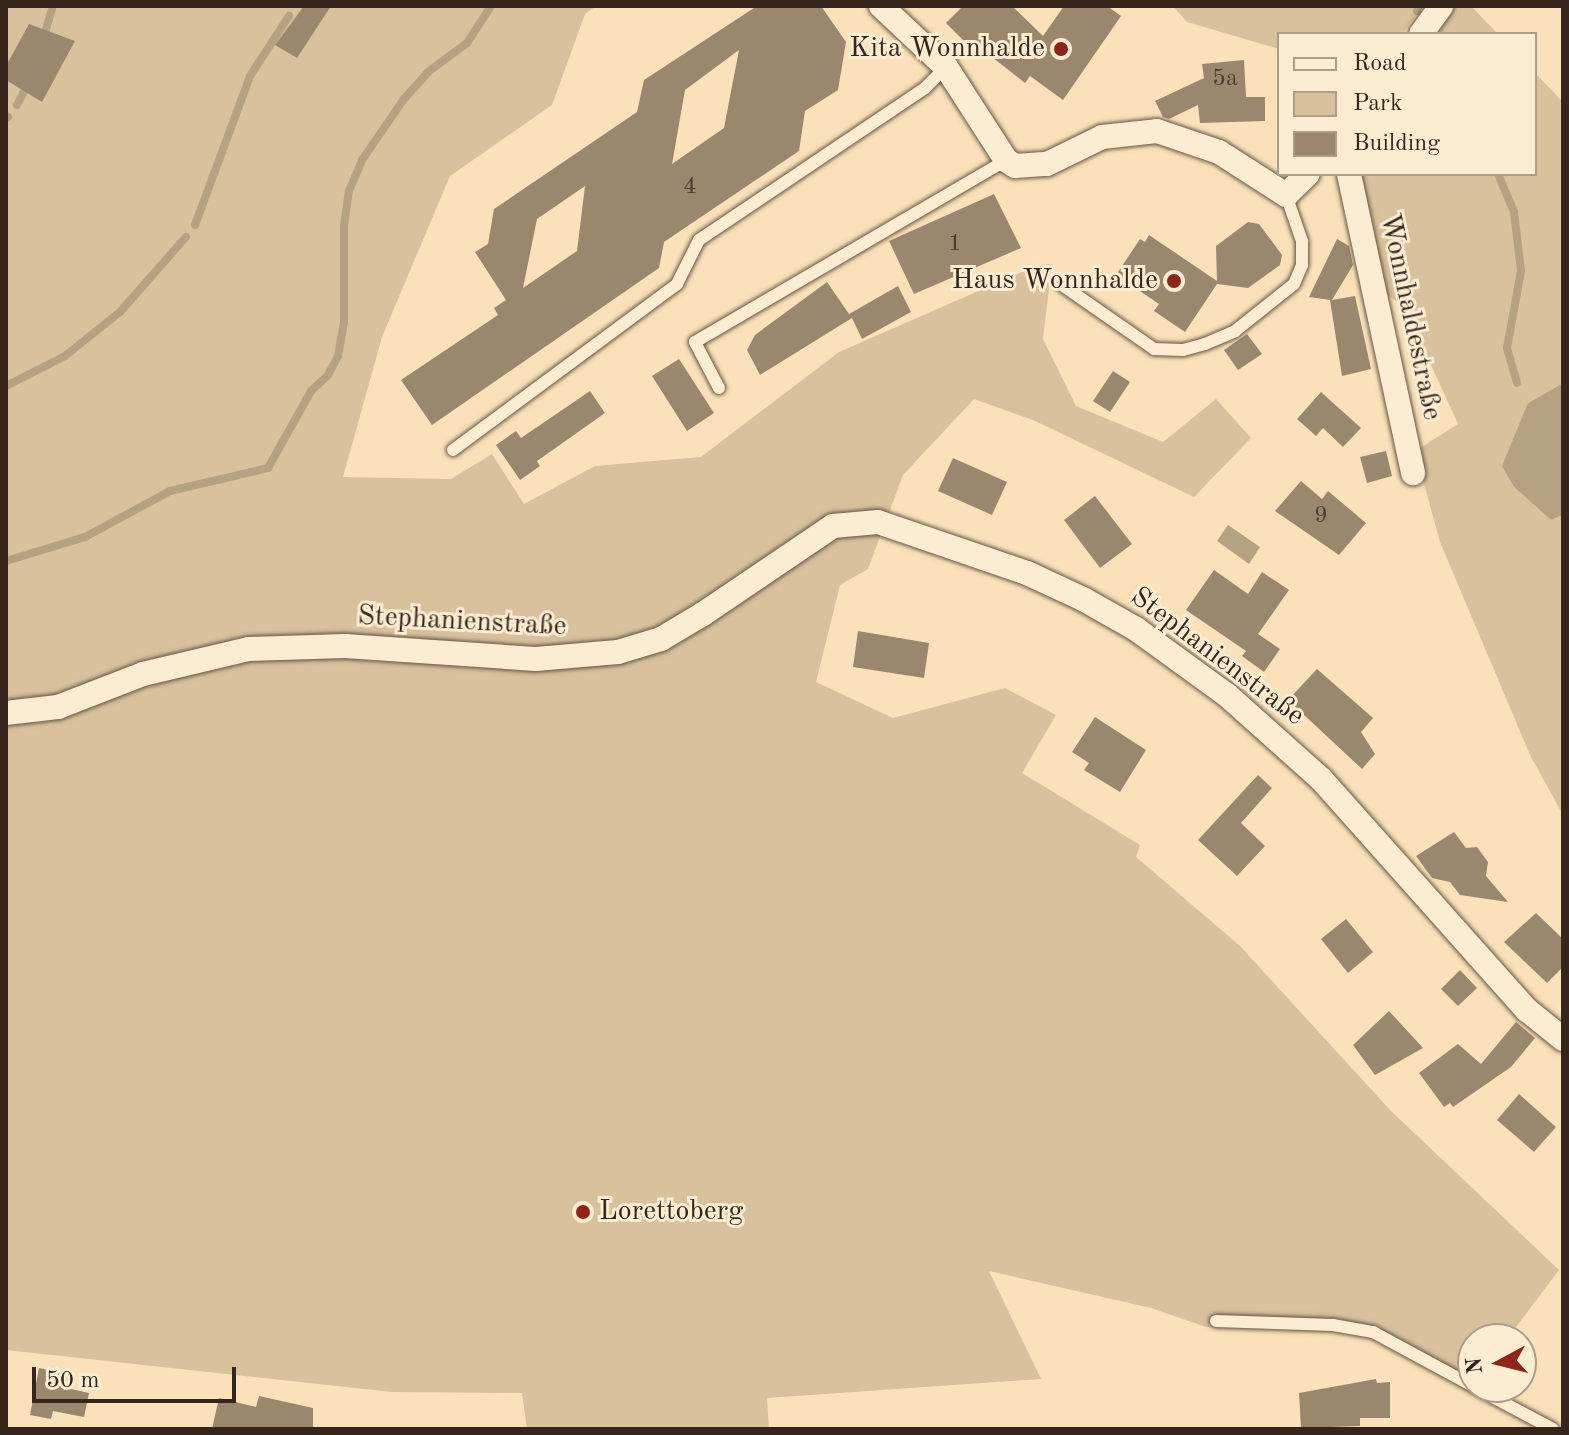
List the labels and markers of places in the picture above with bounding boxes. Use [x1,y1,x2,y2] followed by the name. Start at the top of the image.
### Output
[849,32,1045,66] place label: Kita Wonnhalde
[1052,40,1070,58] marker: Kita Wonnhalde
[952,264,1158,298] place label: Haus Wonnhalde
[1165,272,1183,290] marker: Haus Wonnhalde
[599,1195,743,1229] place label: Lorettoberg
[574,1203,592,1221] marker: Lorettoberg

